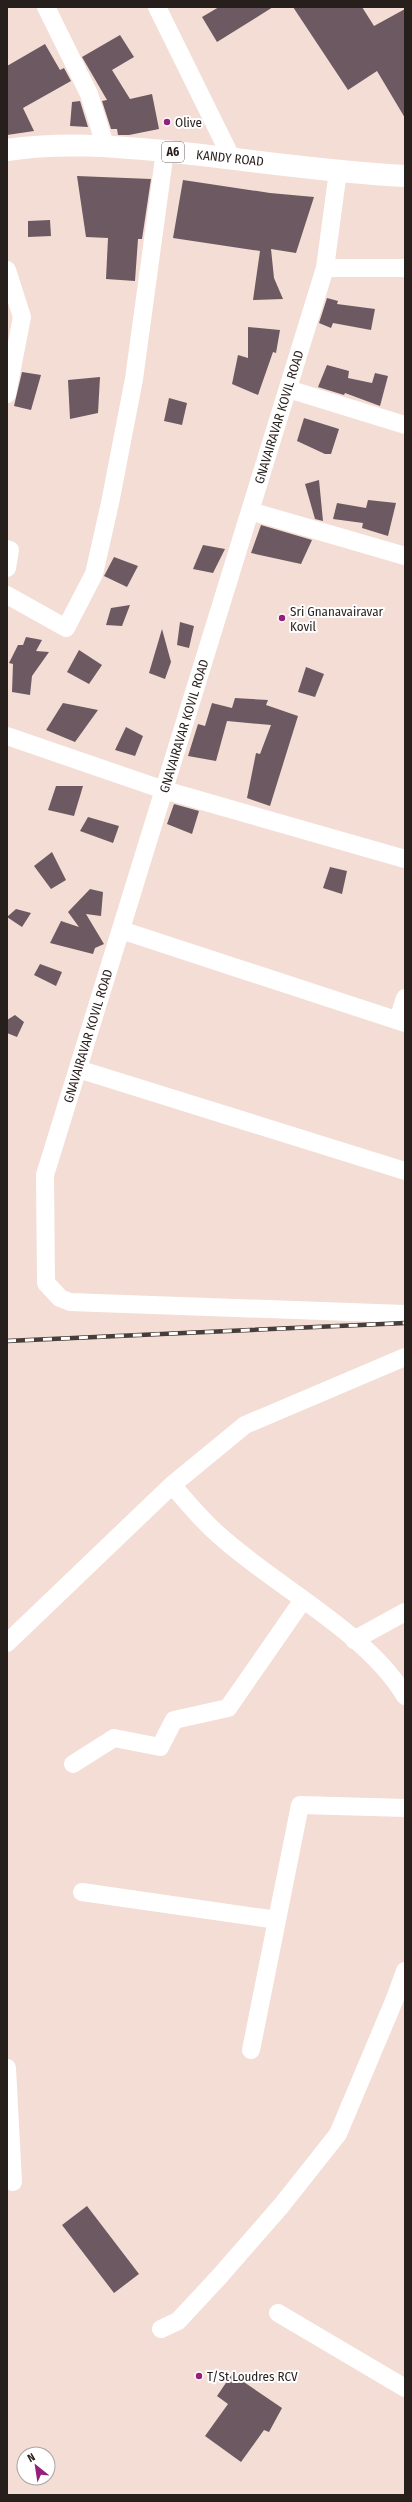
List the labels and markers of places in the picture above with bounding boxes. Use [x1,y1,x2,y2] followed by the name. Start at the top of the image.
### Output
[175,115,202,130] place label: Olive
[162,117,172,127] marker: Olive
[290,604,384,634] place label: Sri Gnanavairavar Kovil
[277,613,287,623] marker: Sri Gnanavairavar Kovil
[207,2369,298,2384] place label: T/St Loudres RCV
[194,2371,204,2381] marker: T/St Loudres RCV

